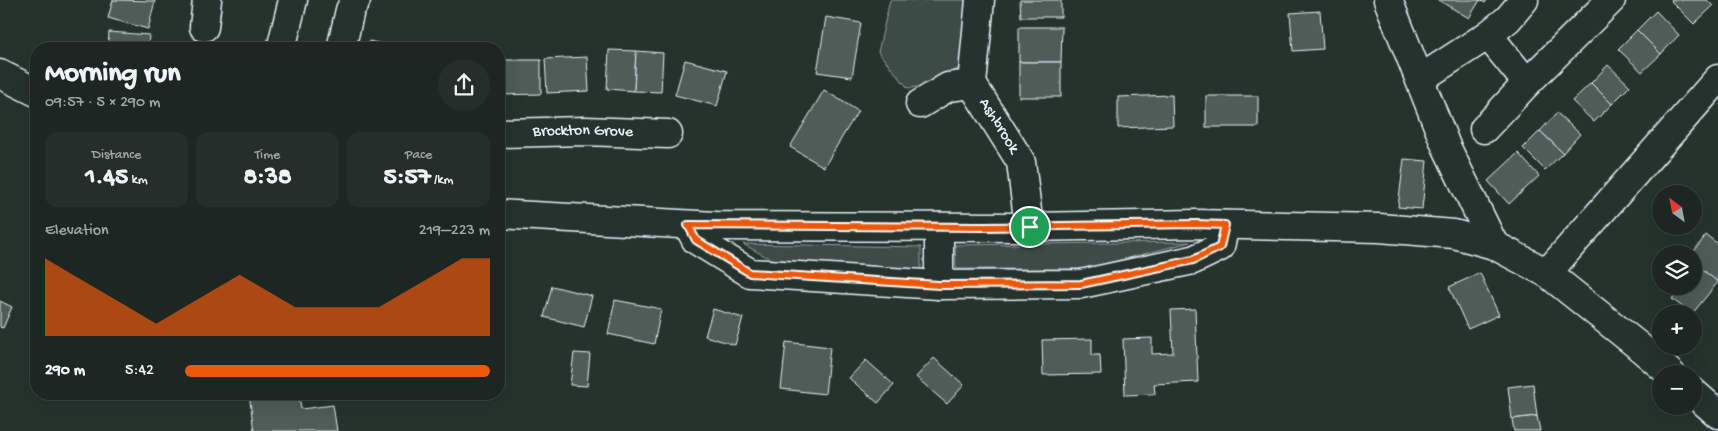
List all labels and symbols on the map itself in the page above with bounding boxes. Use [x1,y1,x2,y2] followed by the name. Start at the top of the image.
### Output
[974,95,1024,159] street label: Ashbrook
[532,121,634,142] street label: Brockton Grove
[1652,185,1702,235] north arrow
[1009,206,1051,248] pin

